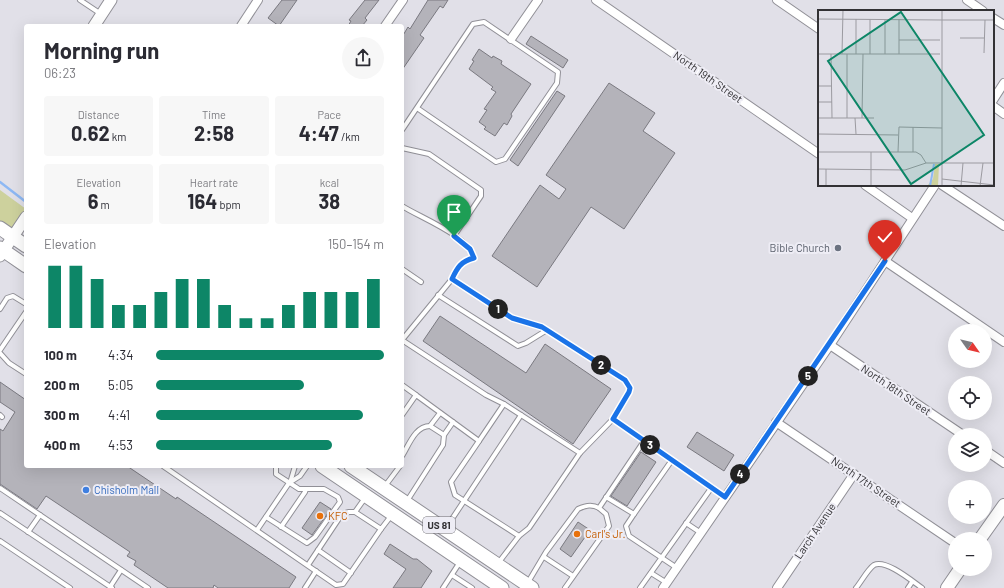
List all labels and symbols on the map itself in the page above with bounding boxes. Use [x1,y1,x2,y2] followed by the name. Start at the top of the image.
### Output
[818,10,994,186] inset map
[671,48,745,105] street label: North 19th Street
[437,195,471,236] pin
[868,220,902,261] pin
[770,241,830,254] place label: Bible Church
[833,243,843,253] marker: Bible Church
[488,299,508,319] pin: 1
[948,324,992,368] north arrow
[591,355,611,375] pin: 2
[859,361,934,418] street label: North 18th Street
[798,366,818,386] pin: 5
[640,435,660,455] pin: 3
[829,454,903,510] street label: North 17th Street
[730,464,750,484] pin: 4
[94,483,159,496] place label: Chisholm Mall
[81,485,91,495] marker: Chisholm Mall
[791,500,838,561] street label: Larch Avenue
[328,509,348,522] place label: KFC
[315,511,325,521] marker: KFC
[423,517,455,533] road number: US 81
[585,527,625,540] place label: Carl's Jr.
[572,529,582,539] marker: Carl's Jr.

